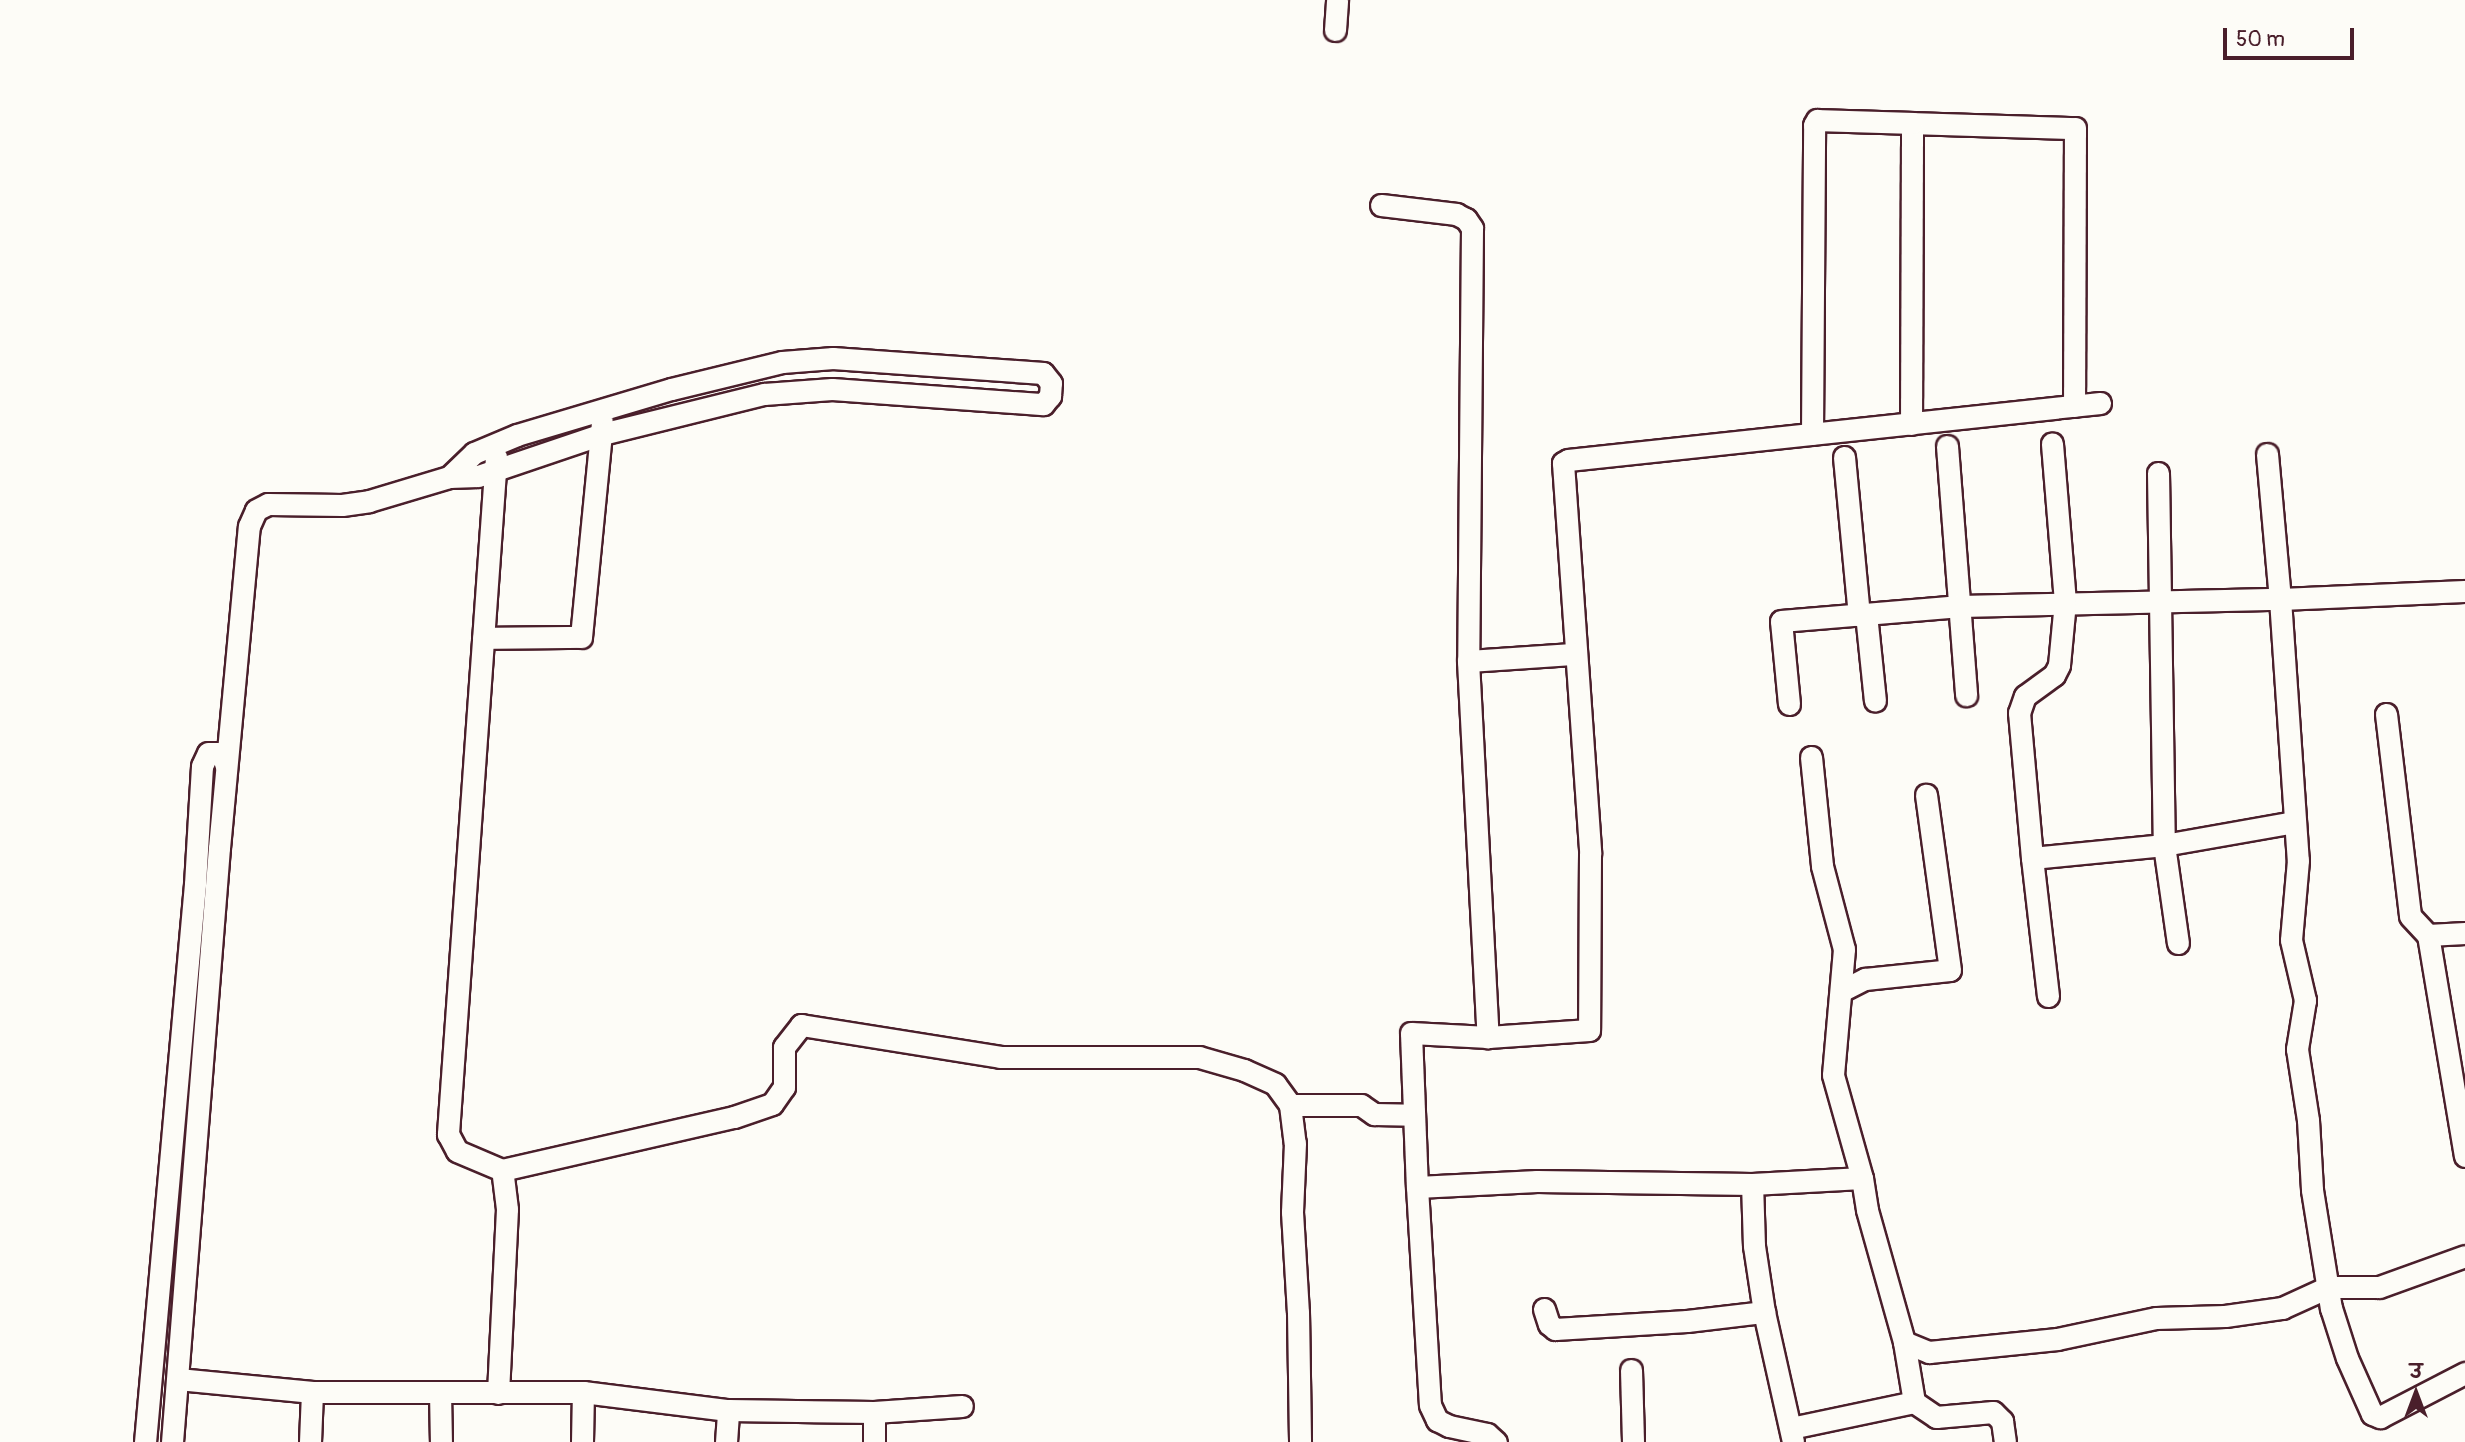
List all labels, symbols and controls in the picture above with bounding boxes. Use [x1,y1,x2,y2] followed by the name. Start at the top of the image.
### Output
[2227,14,2358,58] scale bar
[2236,26,2285,53] text: 50 m
[2381,1358,2451,1428] north arrow
[2410,1360,2422,1384] text: उ

